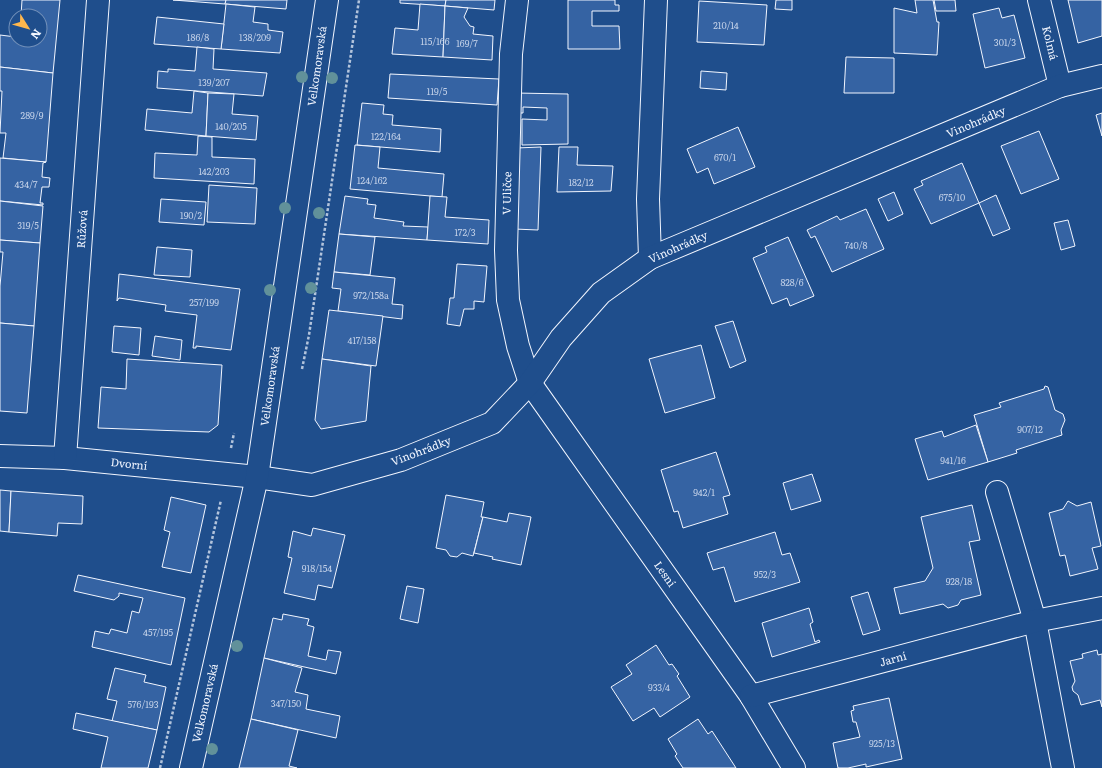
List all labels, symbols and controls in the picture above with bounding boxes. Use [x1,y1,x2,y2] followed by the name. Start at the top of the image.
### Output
[8,8,48,48] north arrow
[713,18,739,32] house number: 210/14
[1039,24,1063,62] street label: Kolmá
[302,25,330,107] street label: Velkomoravská
[28,26,46,43] text: N
[187,30,209,44] house number: 186/8
[239,30,271,44] house number: 138/209
[420,34,450,48] house number: 115/166
[994,35,1016,49] house number: 301/3
[456,36,478,50] house number: 169/7
[198,75,230,89] house number: 139/207
[427,84,448,98] house number: 119/5
[943,101,1008,141] street label: Vinohrádky
[21,108,44,122] house number: 289/9
[215,119,247,133] house number: 140/205
[371,129,401,143] house number: 122/164
[714,150,736,164] house number: 670/1
[198,164,230,178] house number: 142/203
[498,171,514,215] street label: V Uličce
[357,173,387,187] house number: 124/162
[568,175,594,189] house number: 182/12
[14,177,38,191] house number: 434/7
[939,190,965,204] house number: 675/10
[180,208,202,222] house number: 190/2
[72,209,90,249] street label: Růžová
[17,218,39,232] house number: 319/5
[454,225,476,239] house number: 172/3
[646,226,710,266] street label: Vinohrádky
[845,238,867,252] house number: 740/8
[780,275,804,289] house number: 828/6
[353,288,389,302] house number: 972/158a
[189,295,219,309] house number: 257/199
[347,333,377,347] house number: 417/158
[255,345,283,427] street label: Velkomoravská
[1017,422,1043,436] house number: 907/12
[388,431,454,469] street label: Vinohrádky
[110,453,149,473] street label: Dvorní
[940,453,966,467] house number: 941/16
[693,485,715,499] house number: 942/1
[651,557,681,590] street label: Lesní
[302,561,332,575] house number: 918/154
[754,567,776,581] house number: 952/3
[946,574,972,588] house number: 928/18
[143,625,173,639] house number: 457/195
[877,647,908,669] street label: Jarní
[187,662,221,744] street label: Velkomoravská
[648,680,670,694] house number: 933/4
[271,696,301,710] house number: 347/150
[127,697,159,711] house number: 576/193
[869,736,895,750] house number: 925/13

